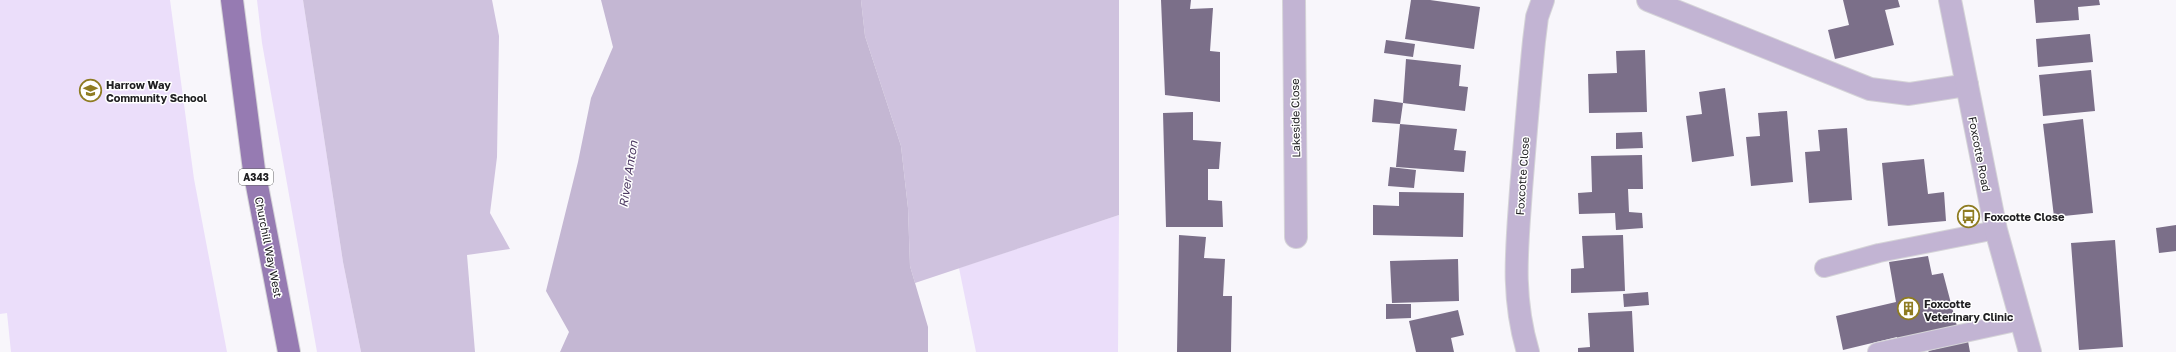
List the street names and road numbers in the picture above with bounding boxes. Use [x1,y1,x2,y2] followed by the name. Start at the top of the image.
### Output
[1288,78,1302,158] street label: Lakeside Close
[1966,115,1994,193] street label: Foxcotte Road
[1513,136,1531,216] street label: Foxcotte Close
[239,169,273,185] road number: A343
[253,196,285,298] street label: Churchill Way West

